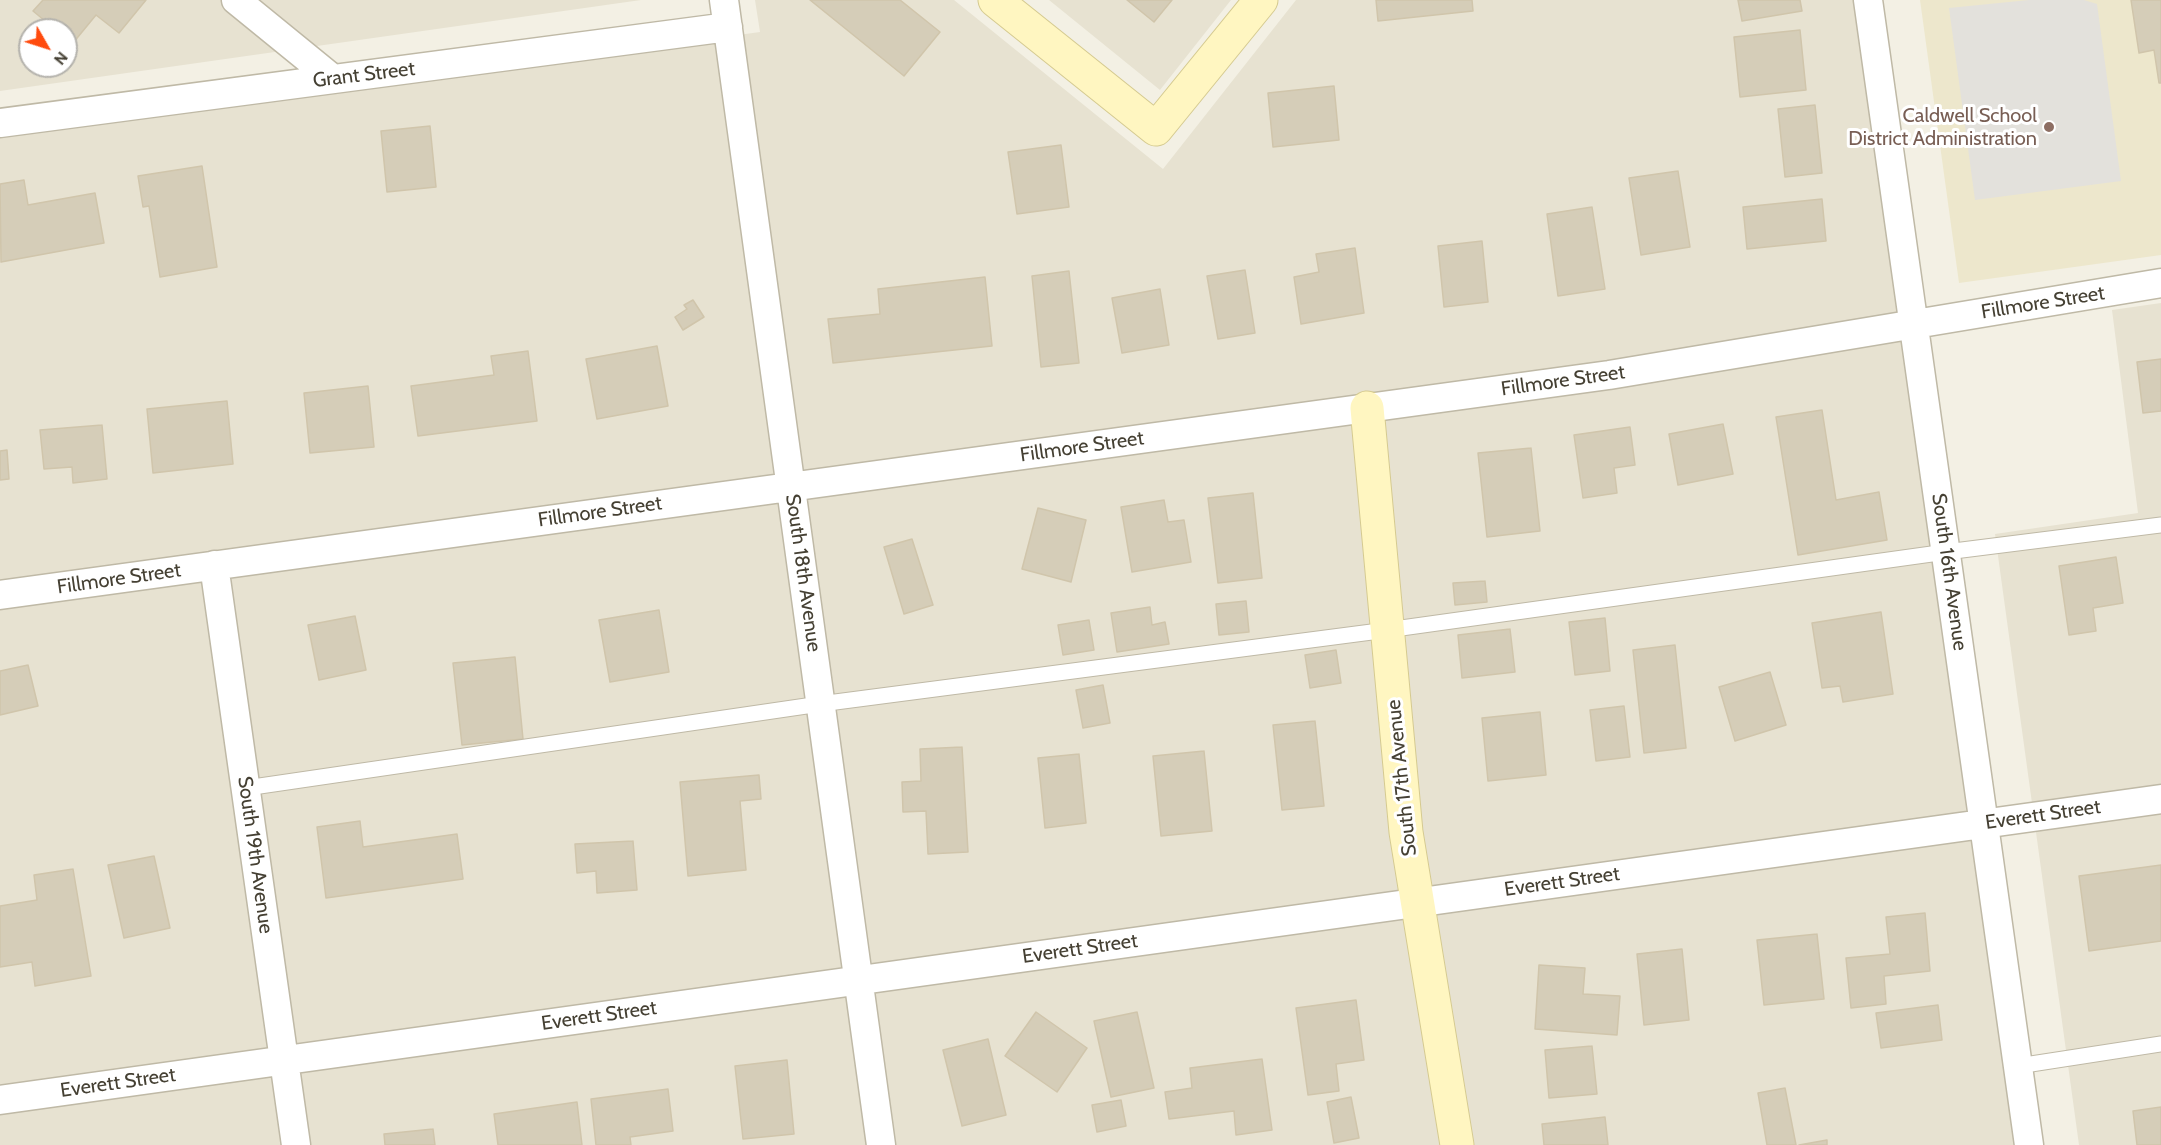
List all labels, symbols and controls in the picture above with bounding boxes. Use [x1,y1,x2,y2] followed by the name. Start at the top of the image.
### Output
[18,18,78,78] north arrow
[50,48,72,69] text: N
[312,57,416,93] street label: Grant Street
[1848,104,2037,151] place label: Caldwell School District Administration
[2042,120,2056,134] marker: Caldwell School District Administration
[1980,281,2106,325] street label: Fillmore Street
[1500,360,1626,402] street label: Fillmore Street
[1019,426,1145,468] street label: Fillmore Street
[537,491,663,533] street label: Fillmore Street
[780,492,826,654] street label: South 18th Avenue
[1926,492,1972,652] street label: South 16th Avenue
[56,558,182,600] street label: Fillmore Street
[1382,699,1422,857] street label: South 17th Avenue
[232,775,278,935] street label: South 19th Avenue
[1984,795,2102,835] street label: Everett Street
[1503,862,1621,902] street label: Everett Street
[1021,929,1139,969] street label: Everett Street
[540,996,658,1036] street label: Everett Street
[59,1063,177,1103] street label: Everett Street

